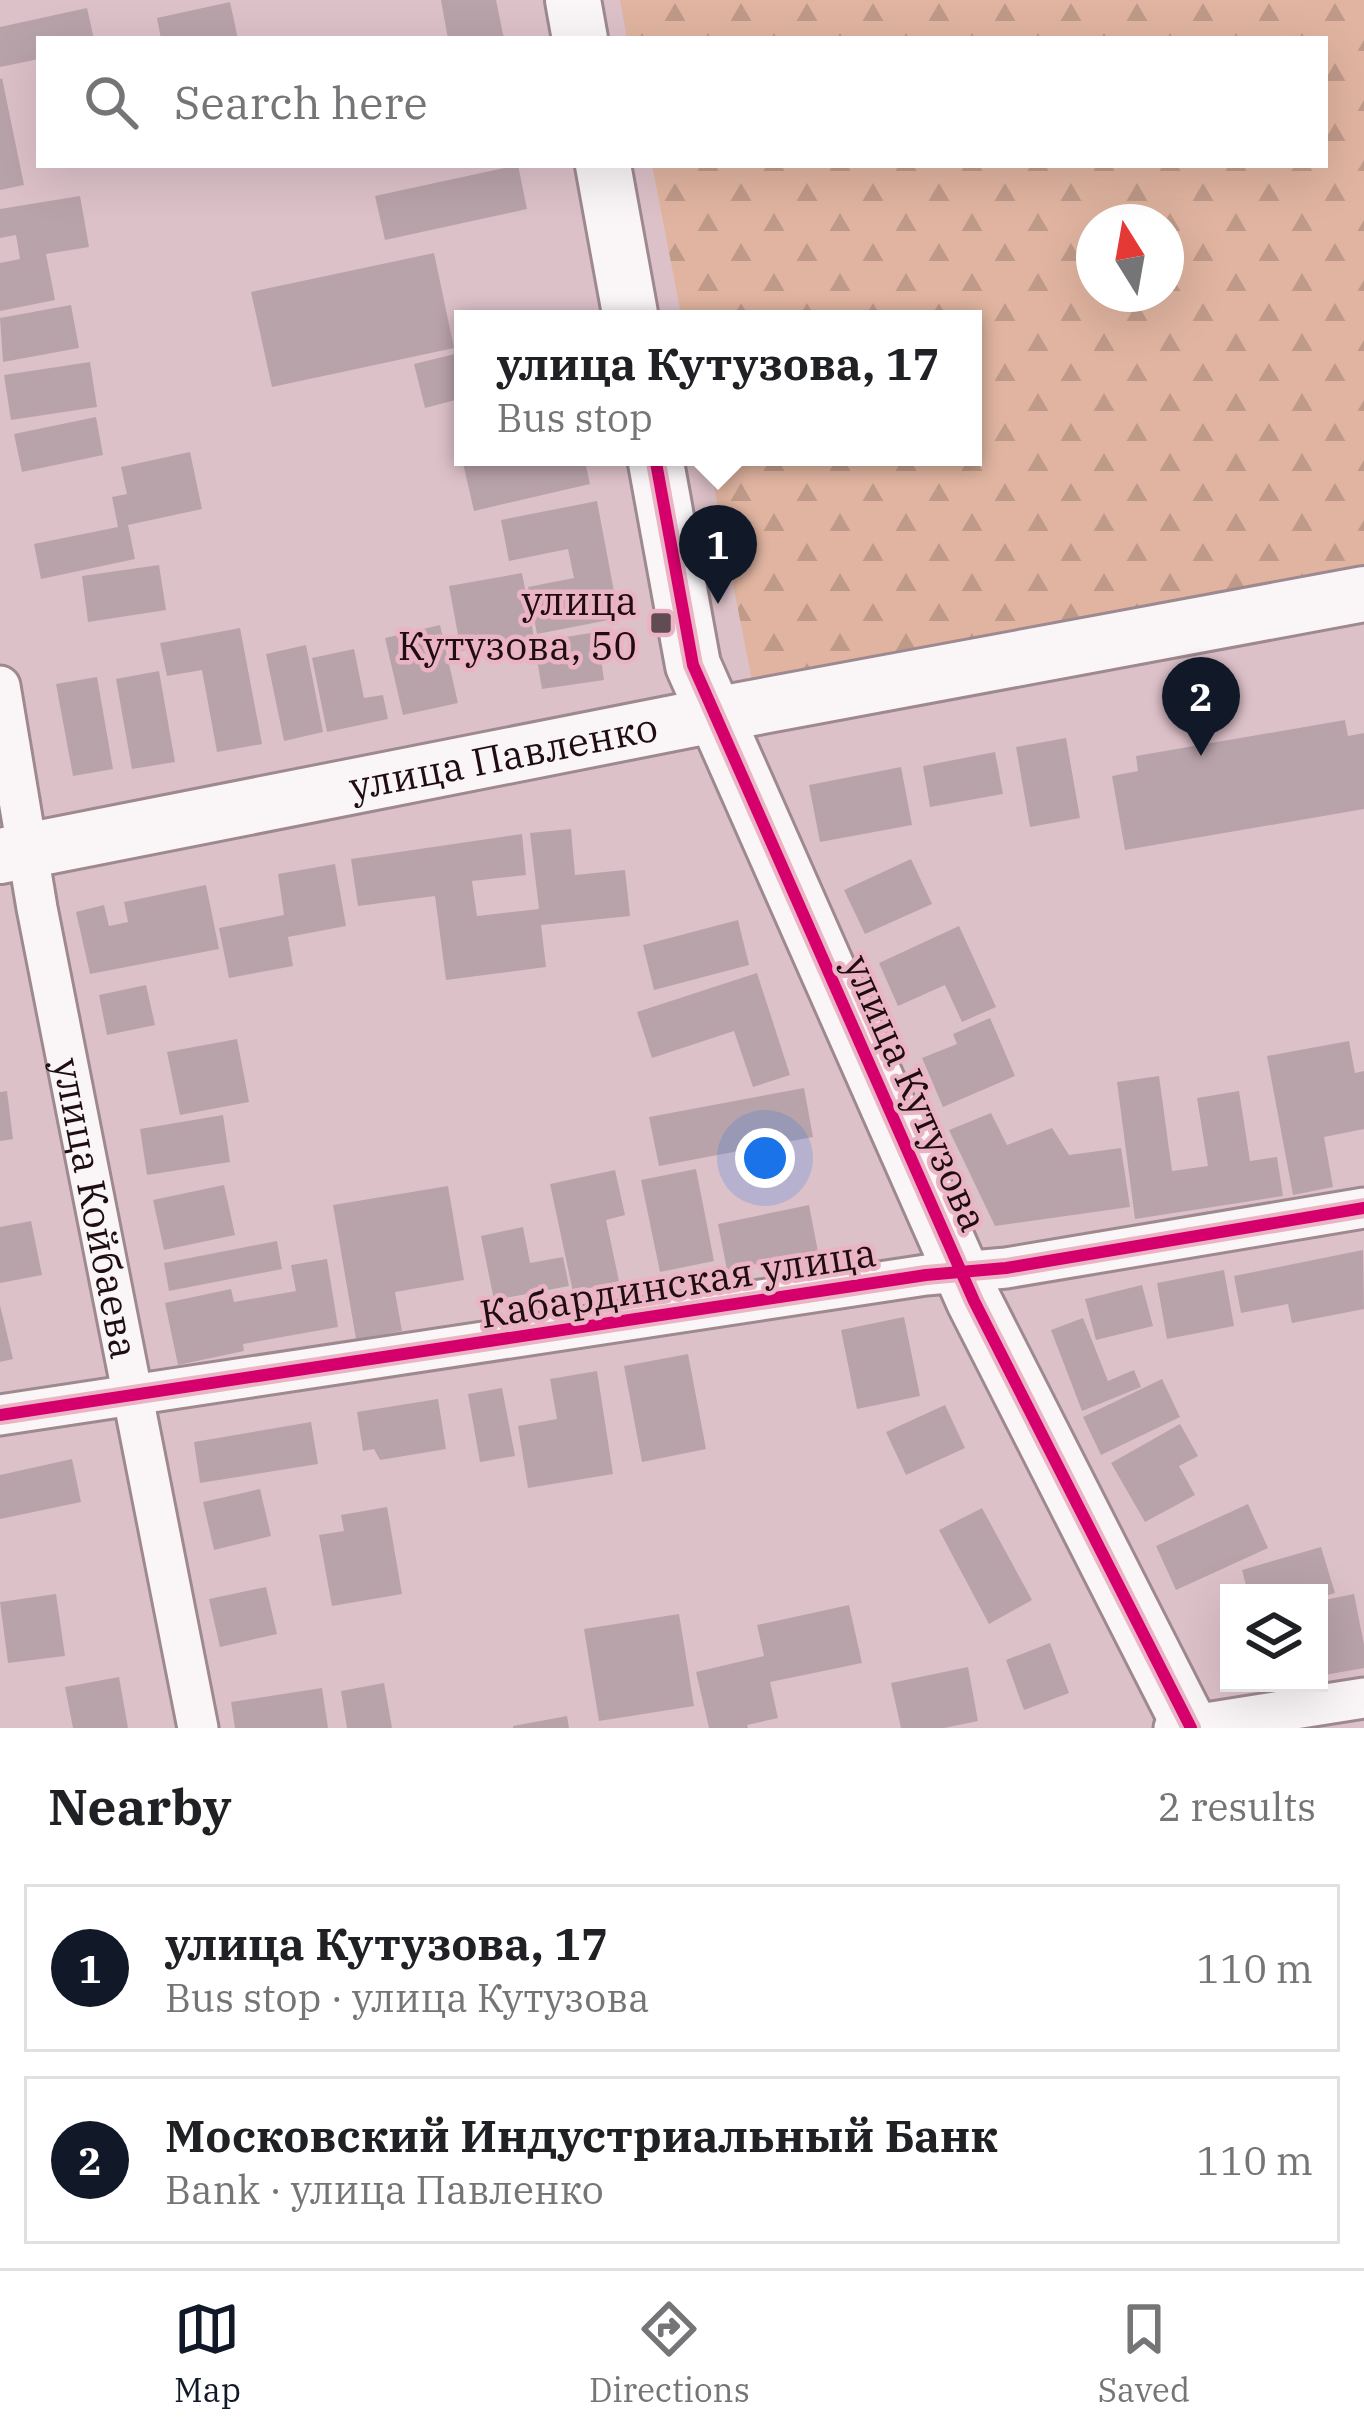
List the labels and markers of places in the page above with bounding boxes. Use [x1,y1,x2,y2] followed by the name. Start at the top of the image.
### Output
[679,505,757,604] pin: 1
[398,575,637,671] place label: улица Кутузова, 50
[648,610,674,636] marker: улица Кутузова, 50
[1162,657,1240,756] pin: 2

